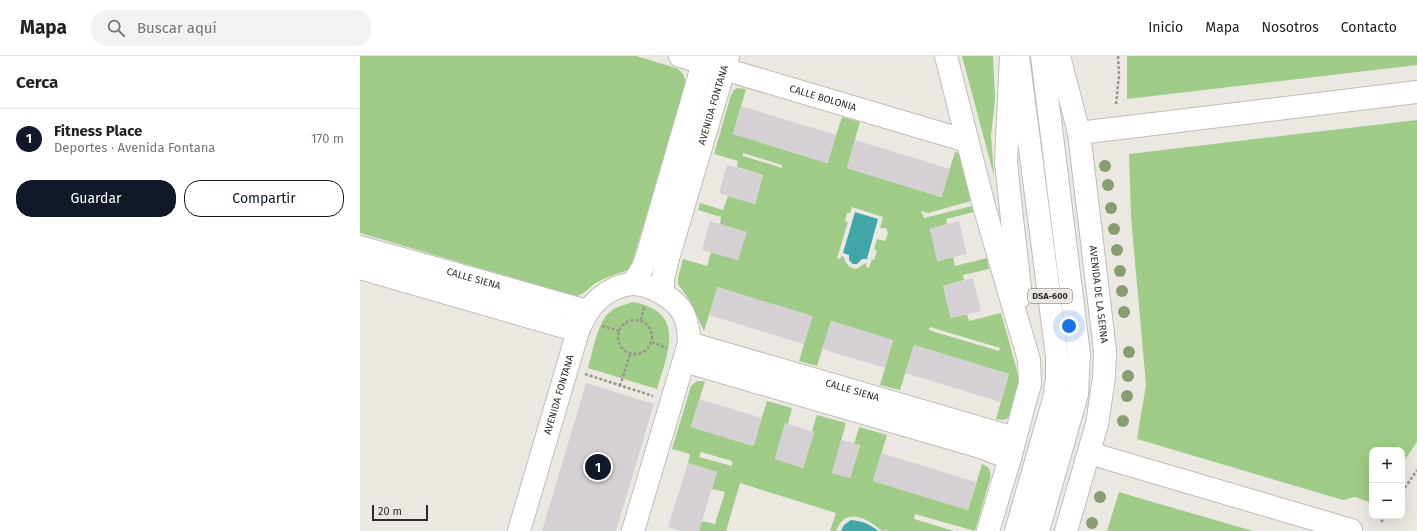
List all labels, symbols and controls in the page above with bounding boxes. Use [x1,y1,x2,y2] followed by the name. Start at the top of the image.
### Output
[91,10,371,46] search box
[20,16,67,39] text: Mapa
[105,17,127,39] icon: search
[137,19,217,37] text: Buscar aquí
[1148,19,1183,36] text: Inicio
[1205,19,1240,36] text: Mapa
[1262,19,1319,36] text: Nosotros
[1341,19,1397,36] text: Contacto
[696,64,731,146] street label: AVENIDA FONTANA
[16,72,58,93] text: Cerca
[788,83,858,114] street label: CALLE BOLONIA
[54,122,142,140] text: Fitness Place
[26,131,32,146] text: 1
[311,131,344,146] text: 170 m
[54,140,215,155] text: Deportes · Avenida Fontana
[16,180,176,217] button: Guardar
[184,180,344,217] button: Compartir
[1086,245,1110,344] street label: AVENIDA DE LA SERNA
[445,266,502,292] street label: CALLE SIENA
[1028,289,1072,303] road number: DSA-600
[1059,316,1079,336] your location
[542,353,577,436] street label: AVENIDA FONTANA
[824,377,881,404] street label: CALLE SIENA
[1369,447,1405,519] map controls
[1369,447,1405,483] button: +
[585,452,611,482] pin: 1
[1369,483,1405,519] button: −
[372,503,428,522] scale bar
[378,505,402,518] text: 20 m

